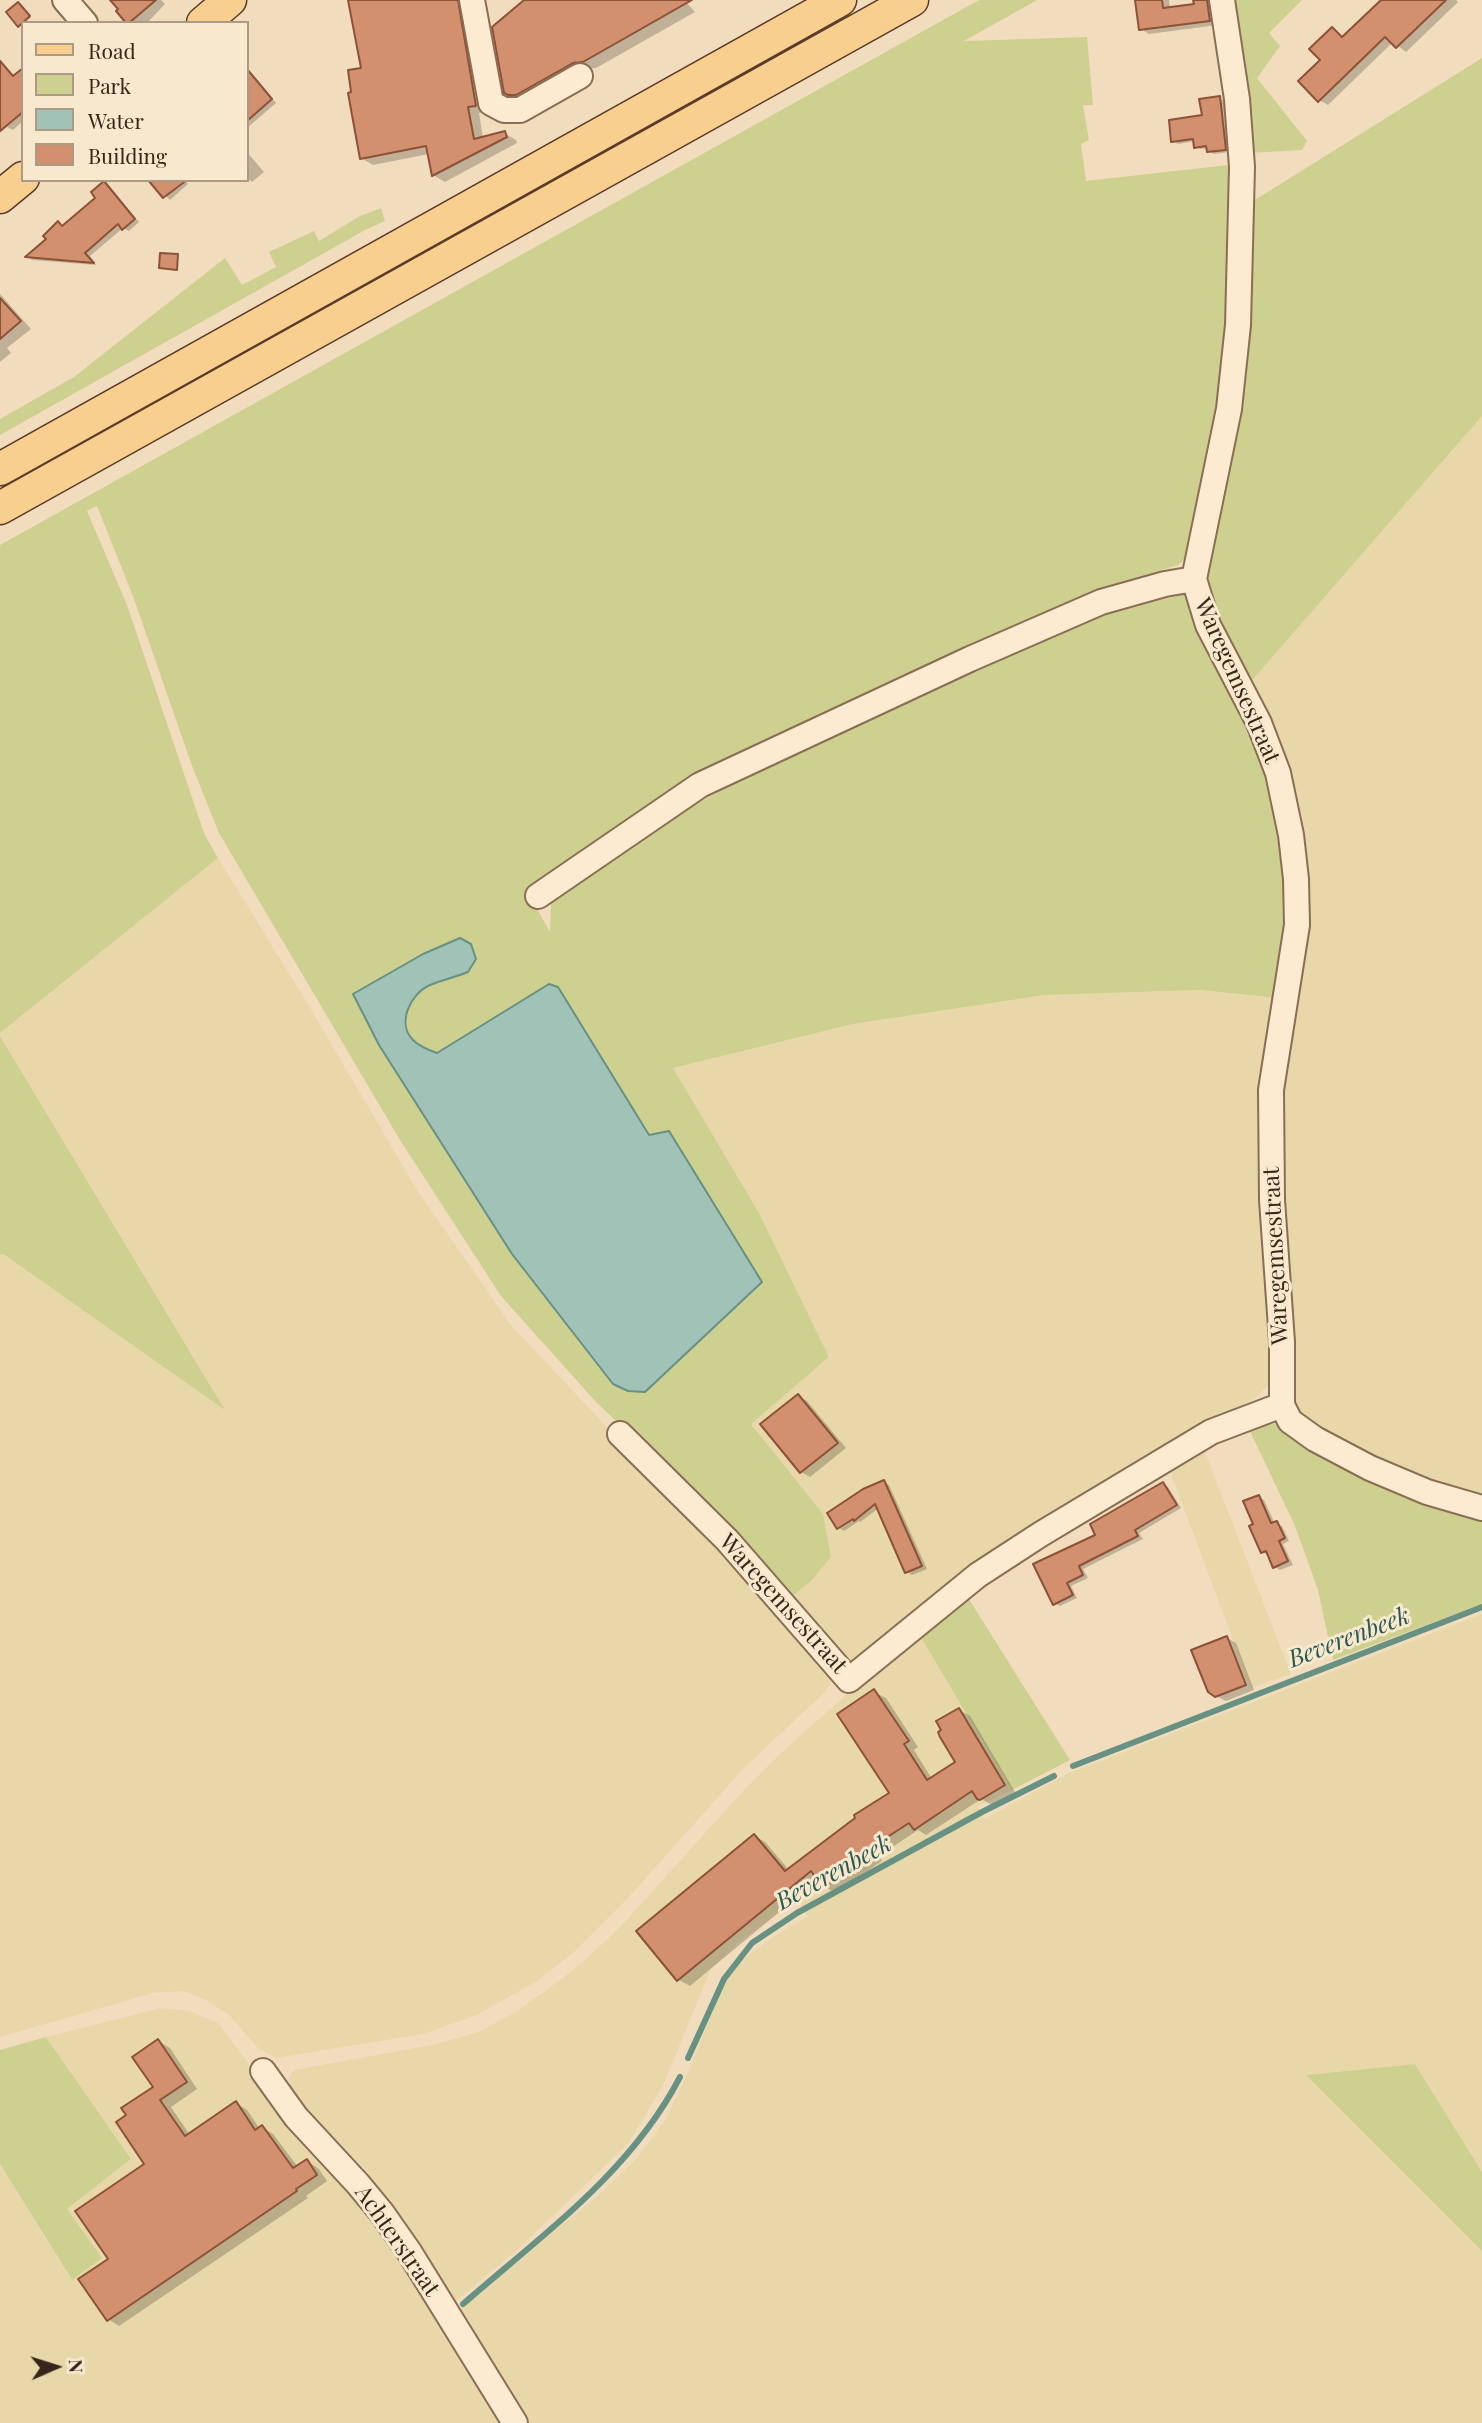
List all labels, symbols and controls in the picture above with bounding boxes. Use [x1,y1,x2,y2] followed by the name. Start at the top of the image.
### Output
[21,21,248,182] legend
[88,36,136,64] text: Road
[88,71,131,99] text: Park
[88,106,144,134] text: Water
[88,141,167,169] text: Building
[1188,594,1286,768] street label: Waregemsestraat
[1258,1166,1294,1346] street label: Waregemsestraat
[713,1529,853,1679] street label: Waregemsestraat
[1284,1602,1414,1674] water label: Beverenbeek
[771,1829,897,1917] water label: Beverenbeek
[349,2180,445,2302] street label: Achterstraat
[21,2332,91,2402] north arrow
[64,2358,90,2373] text: N

